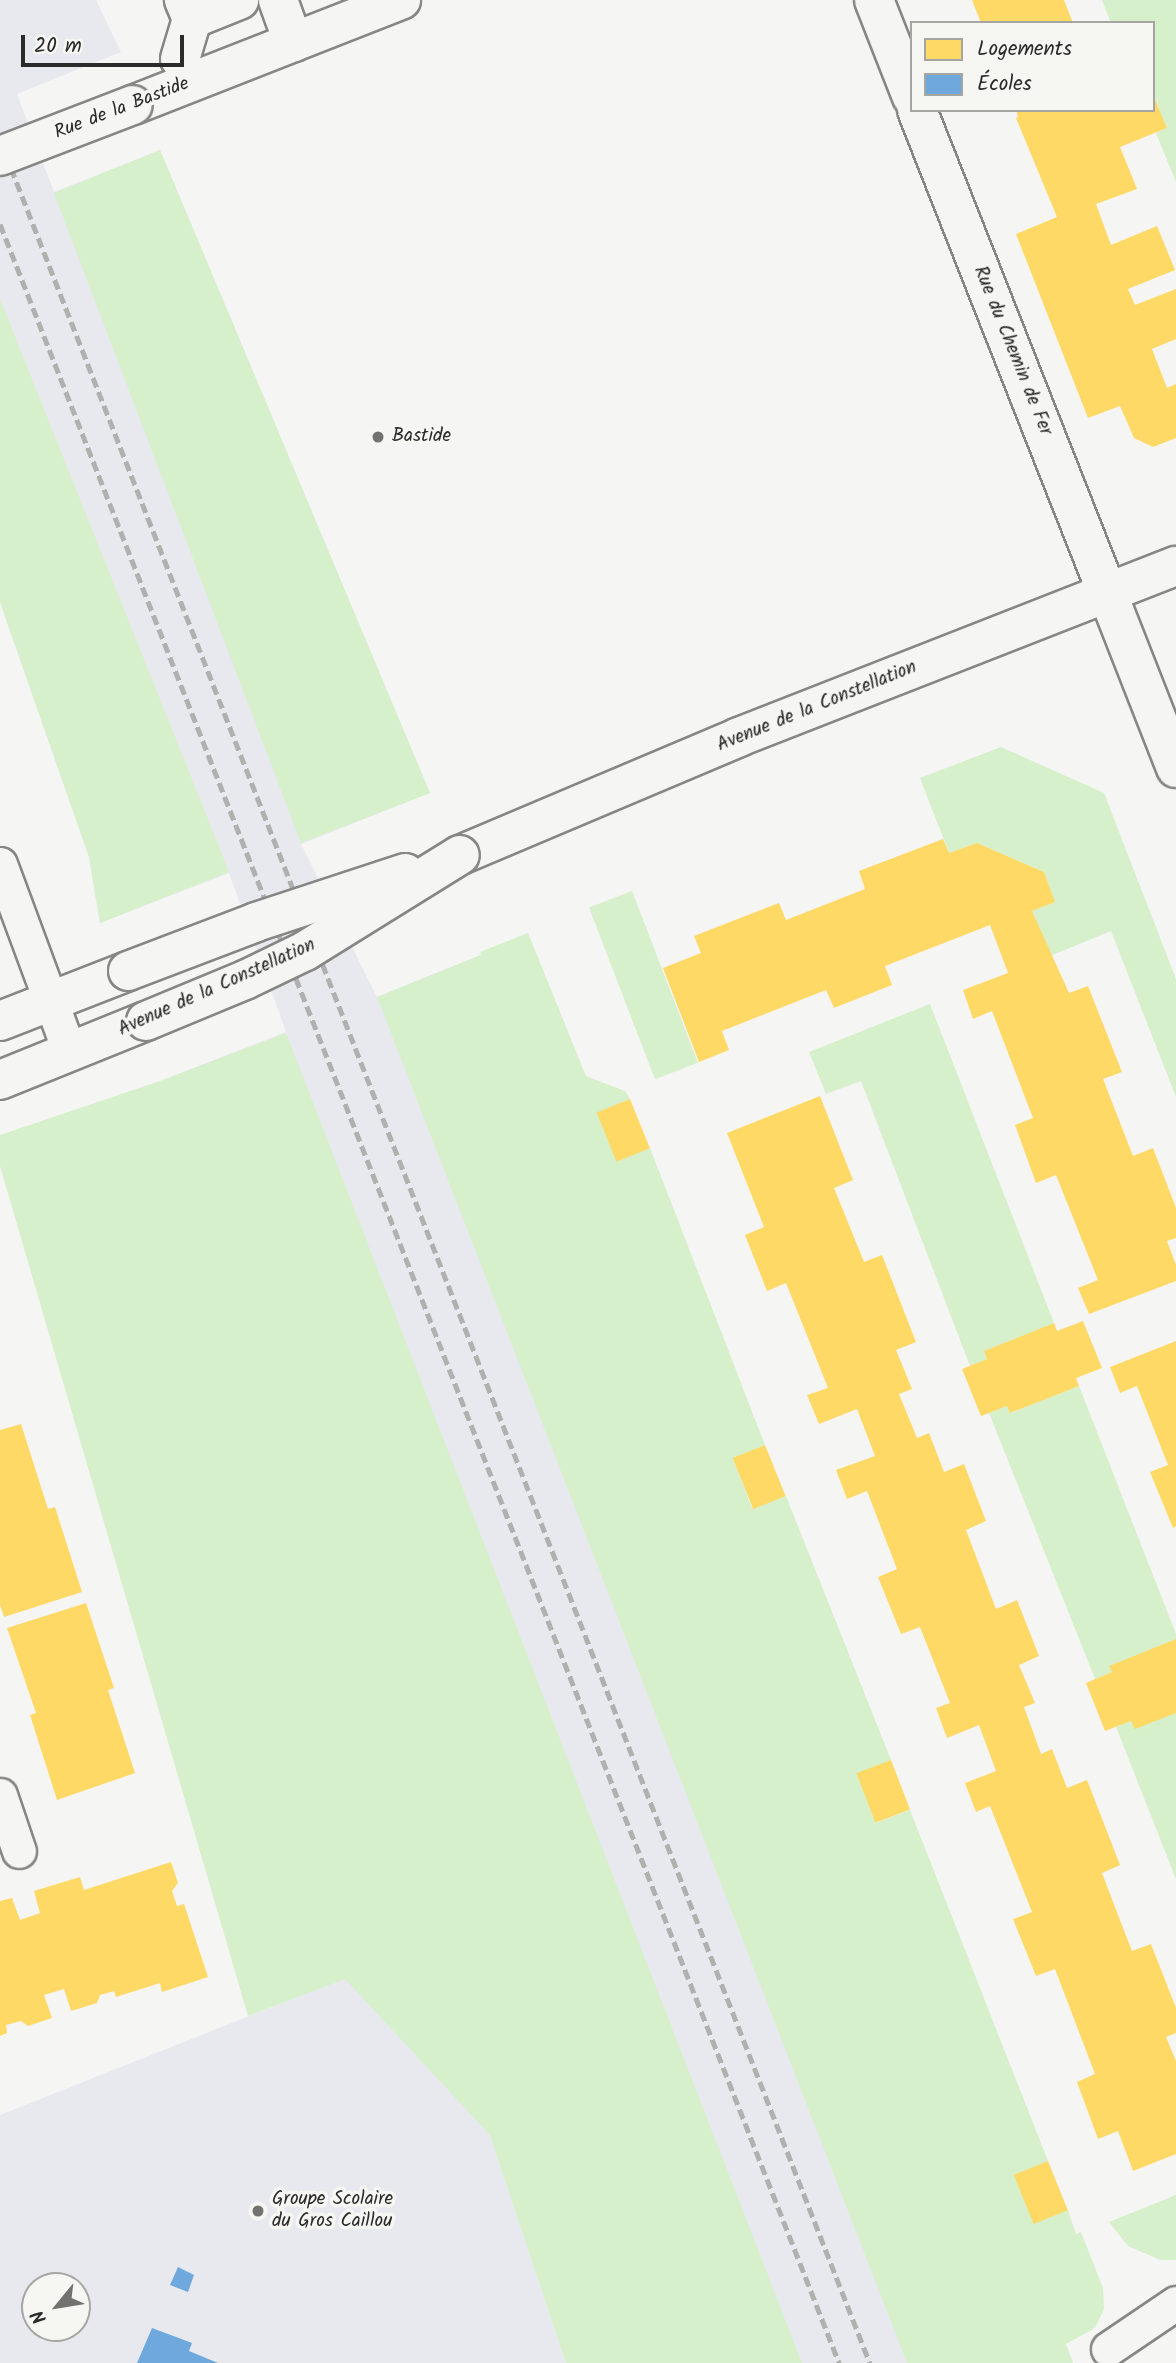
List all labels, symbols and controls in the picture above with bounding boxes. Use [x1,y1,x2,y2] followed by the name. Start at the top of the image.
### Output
[24,21,187,65] scale bar
[910,21,1155,112] legend
[34,30,82,63] text: 20 m
[977,33,1072,66] text: Logements
[977,68,1032,101] text: Écoles
[52,73,192,145] street label: Rue de la Bastide
[968,263,1056,439] street label: Rue du Chemin de Fer
[392,426,451,448] place label: Bastide
[370,429,386,445] marker: Bastide
[714,656,920,758] street label: Avenue de la Constellation
[115,934,319,1042] street label: Avenue de la Constellation
[272,2189,393,2233] place label: Groupe Scolaire du Gros Caillou
[250,2203,266,2219] marker: Groupe Scolaire du Gros Caillou
[21,2272,91,2342] north arrow
[24,2304,56,2329] text: N

